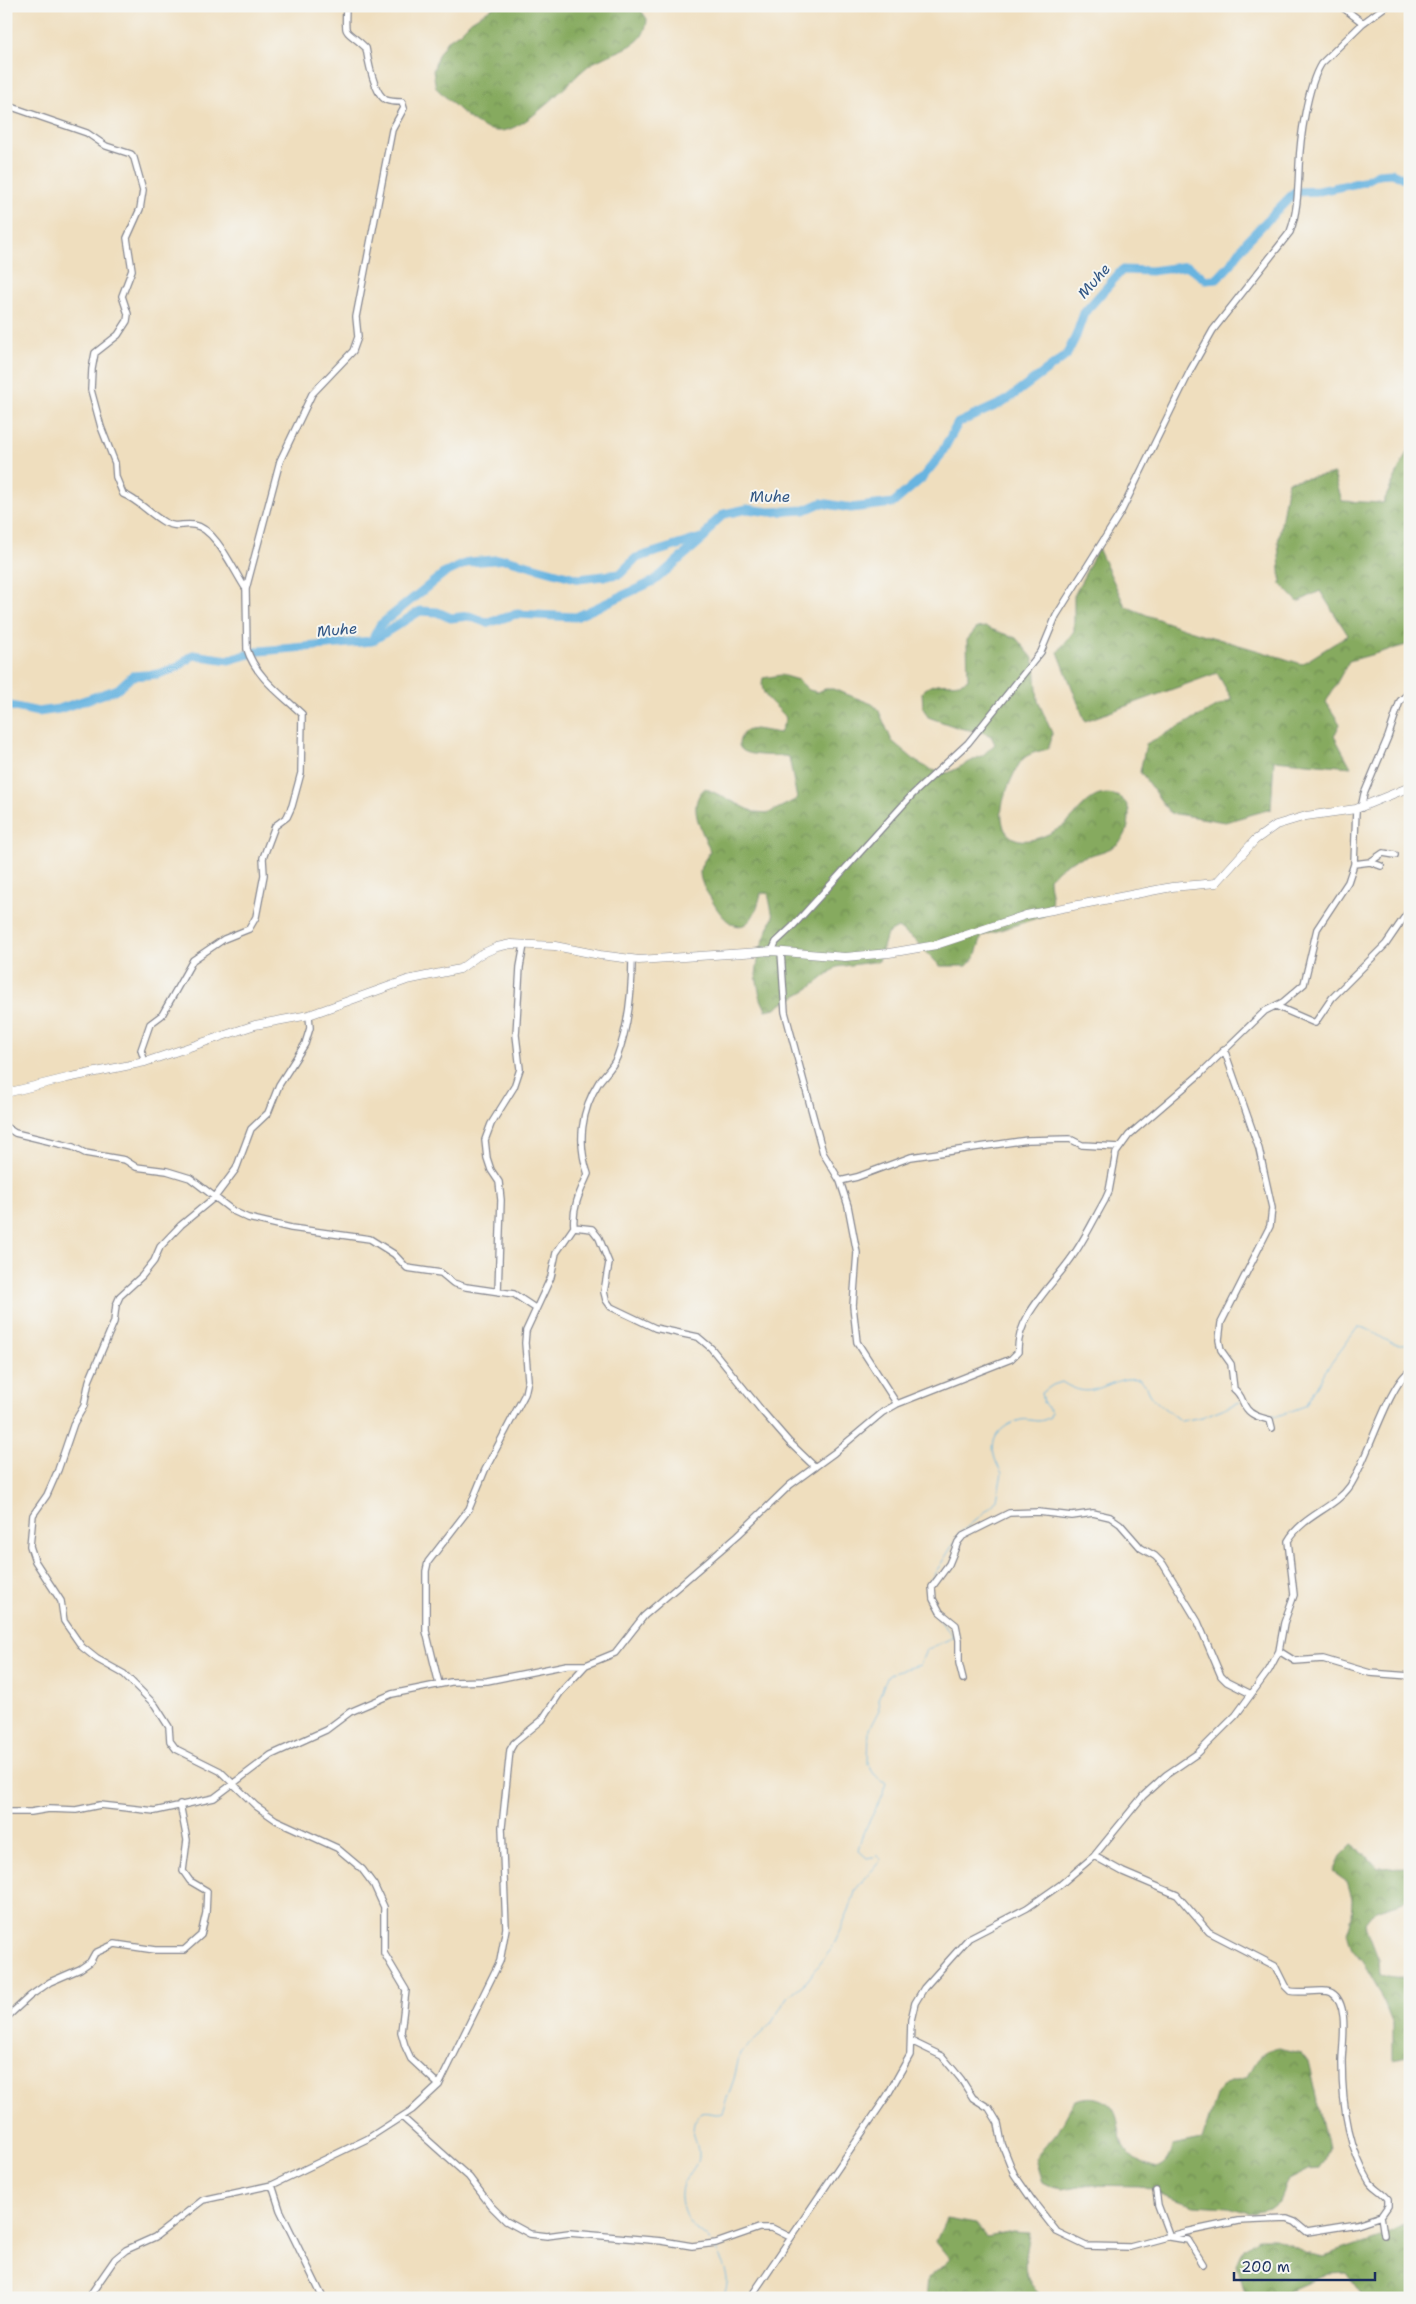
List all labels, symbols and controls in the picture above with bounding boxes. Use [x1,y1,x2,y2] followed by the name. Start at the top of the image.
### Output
[1073,259,1115,303] water label: Muhe
[750,487,790,507] water label: Muhe
[316,618,358,642] water label: Muhe
[1234,2249,1375,2281] scale bar
[1241,2257,1290,2277] text: 200 m

